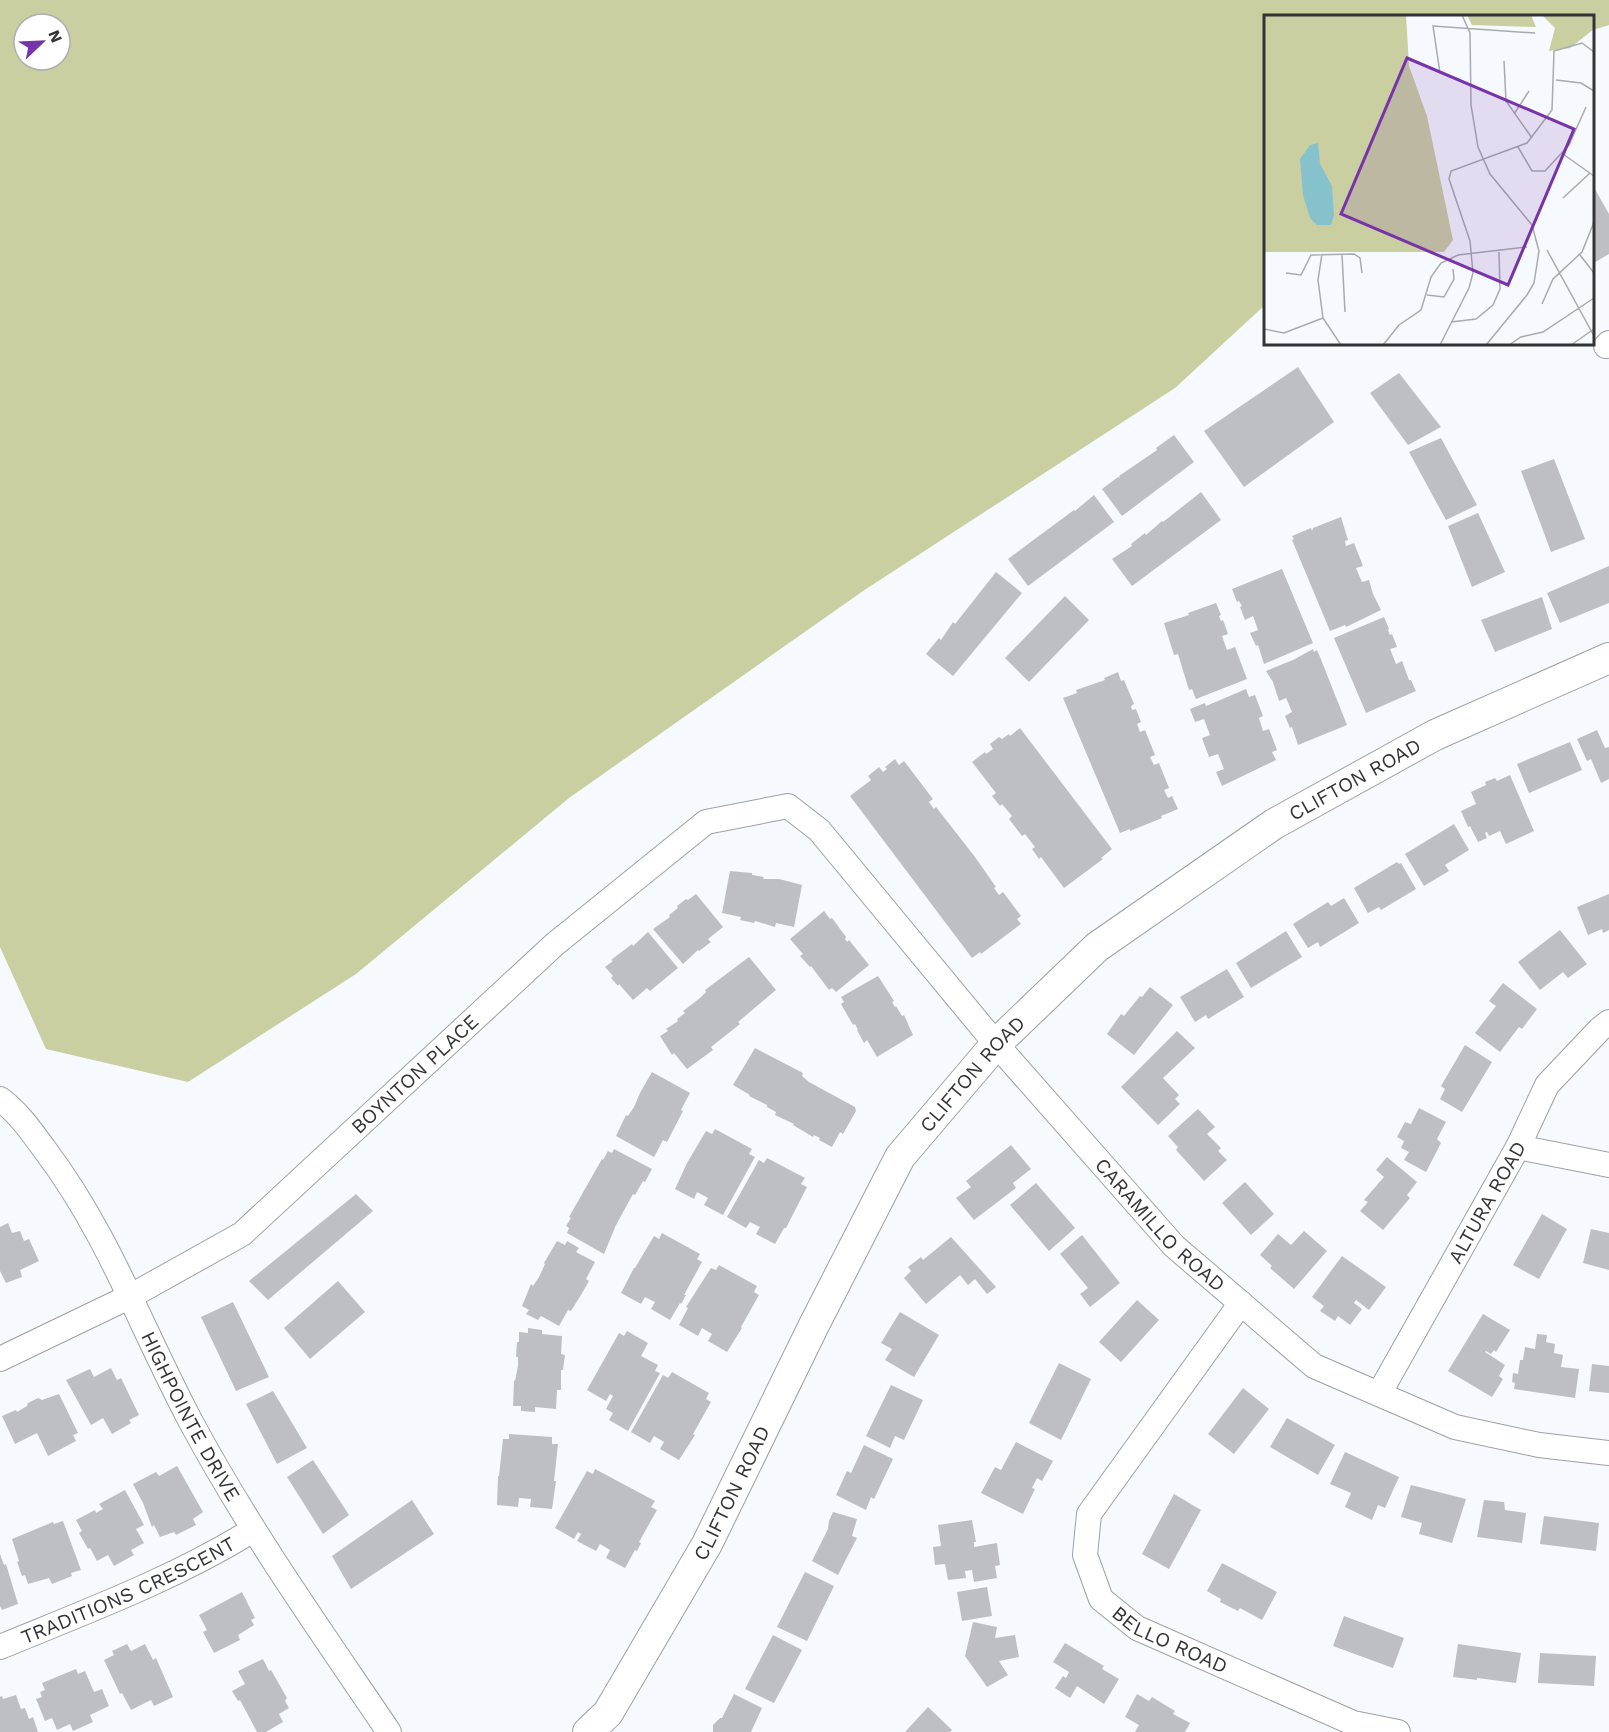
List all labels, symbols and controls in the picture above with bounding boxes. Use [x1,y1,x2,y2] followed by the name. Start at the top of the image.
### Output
[12,12,72,72] north arrow
[1264,15,1594,345] inset map
[44,27,66,46] text: N
[1284,733,1425,826] street label: CLIFTON ROAD
[346,1009,483,1139] street label: BOYNTON PLACE
[914,1011,1030,1137] street label: CLIFTON ROAD
[1443,1137,1531,1268] street label: ALTURA ROAD
[1090,1153,1230,1296] street label: CARAMILLO ROAD
[136,1327,245,1505] street label: HIGHPOINTE DRIVE
[688,1422,775,1565] street label: CLIFTON ROAD
[18,1531,239,1649] street label: TRADITIONS CRESCENT
[1107,1601,1231,1678] street label: BELLO ROAD

